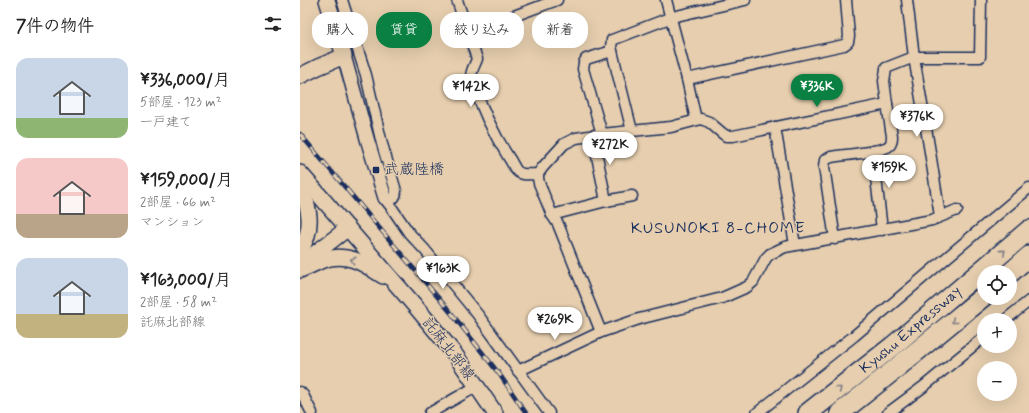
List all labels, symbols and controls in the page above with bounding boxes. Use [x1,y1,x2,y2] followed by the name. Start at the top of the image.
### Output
[312,12,368,48] chip: 購入
[376,12,432,48] chip: 賃貸
[440,12,524,48] chip: 絞り込み
[532,12,588,48] chip: 新着
[262,13,284,35] icon: filters
[16,15,94,37] text: 7件の物件
[140,69,230,91] text: ¥336,000/月
[48,74,96,122] icon: home
[443,74,499,108] pin: ¥142K
[789,74,845,108] pin: ¥336K
[452,78,490,95] text: ¥142K
[800,78,834,95] text: ¥336K
[140,94,221,111] text: 5部屋 · 123 m²
[889,104,945,138] pin: ¥376K
[899,108,935,125] text: ¥376K
[140,114,192,131] text: 一戸建て
[582,132,638,166] pin: ¥272K
[591,136,629,153] text: ¥272K
[861,155,917,189] pin: ¥159K
[871,159,907,176] text: ¥159K
[384,160,444,180] place label: 武蔵陸橋
[371,165,381,175] marker: 武蔵陸橋
[140,169,233,191] text: ¥159,000/月
[48,174,96,222] icon: home
[140,194,216,211] text: 2部屋 · 66 m²
[140,214,204,231] text: マンション
[631,218,805,239] district label: KUSUNOKI 8-CHOME
[998,249,1006,257] one-way arrow
[415,256,471,290] pin: ¥163K
[350,257,357,265] one-way arrow
[426,260,460,277] text: ¥163K
[977,265,1017,401] map controls
[977,265,1017,305] button: locate
[140,269,231,291] text: ¥163,000/月
[48,274,96,322] icon: home
[856,282,966,378] street label: Kyushu Expressway
[140,294,217,311] text: 2部屋 · 58 m²
[527,307,583,341] pin: ¥269K
[536,311,574,328] text: ¥269K
[417,313,479,385] street label: 託麻北部線
[977,313,1017,353] button: +
[140,314,205,331] text: 託麻北部線
[952,316,959,323] one-way arrow
[977,361,1017,401] button: −
[834,386,841,393] one-way arrow

